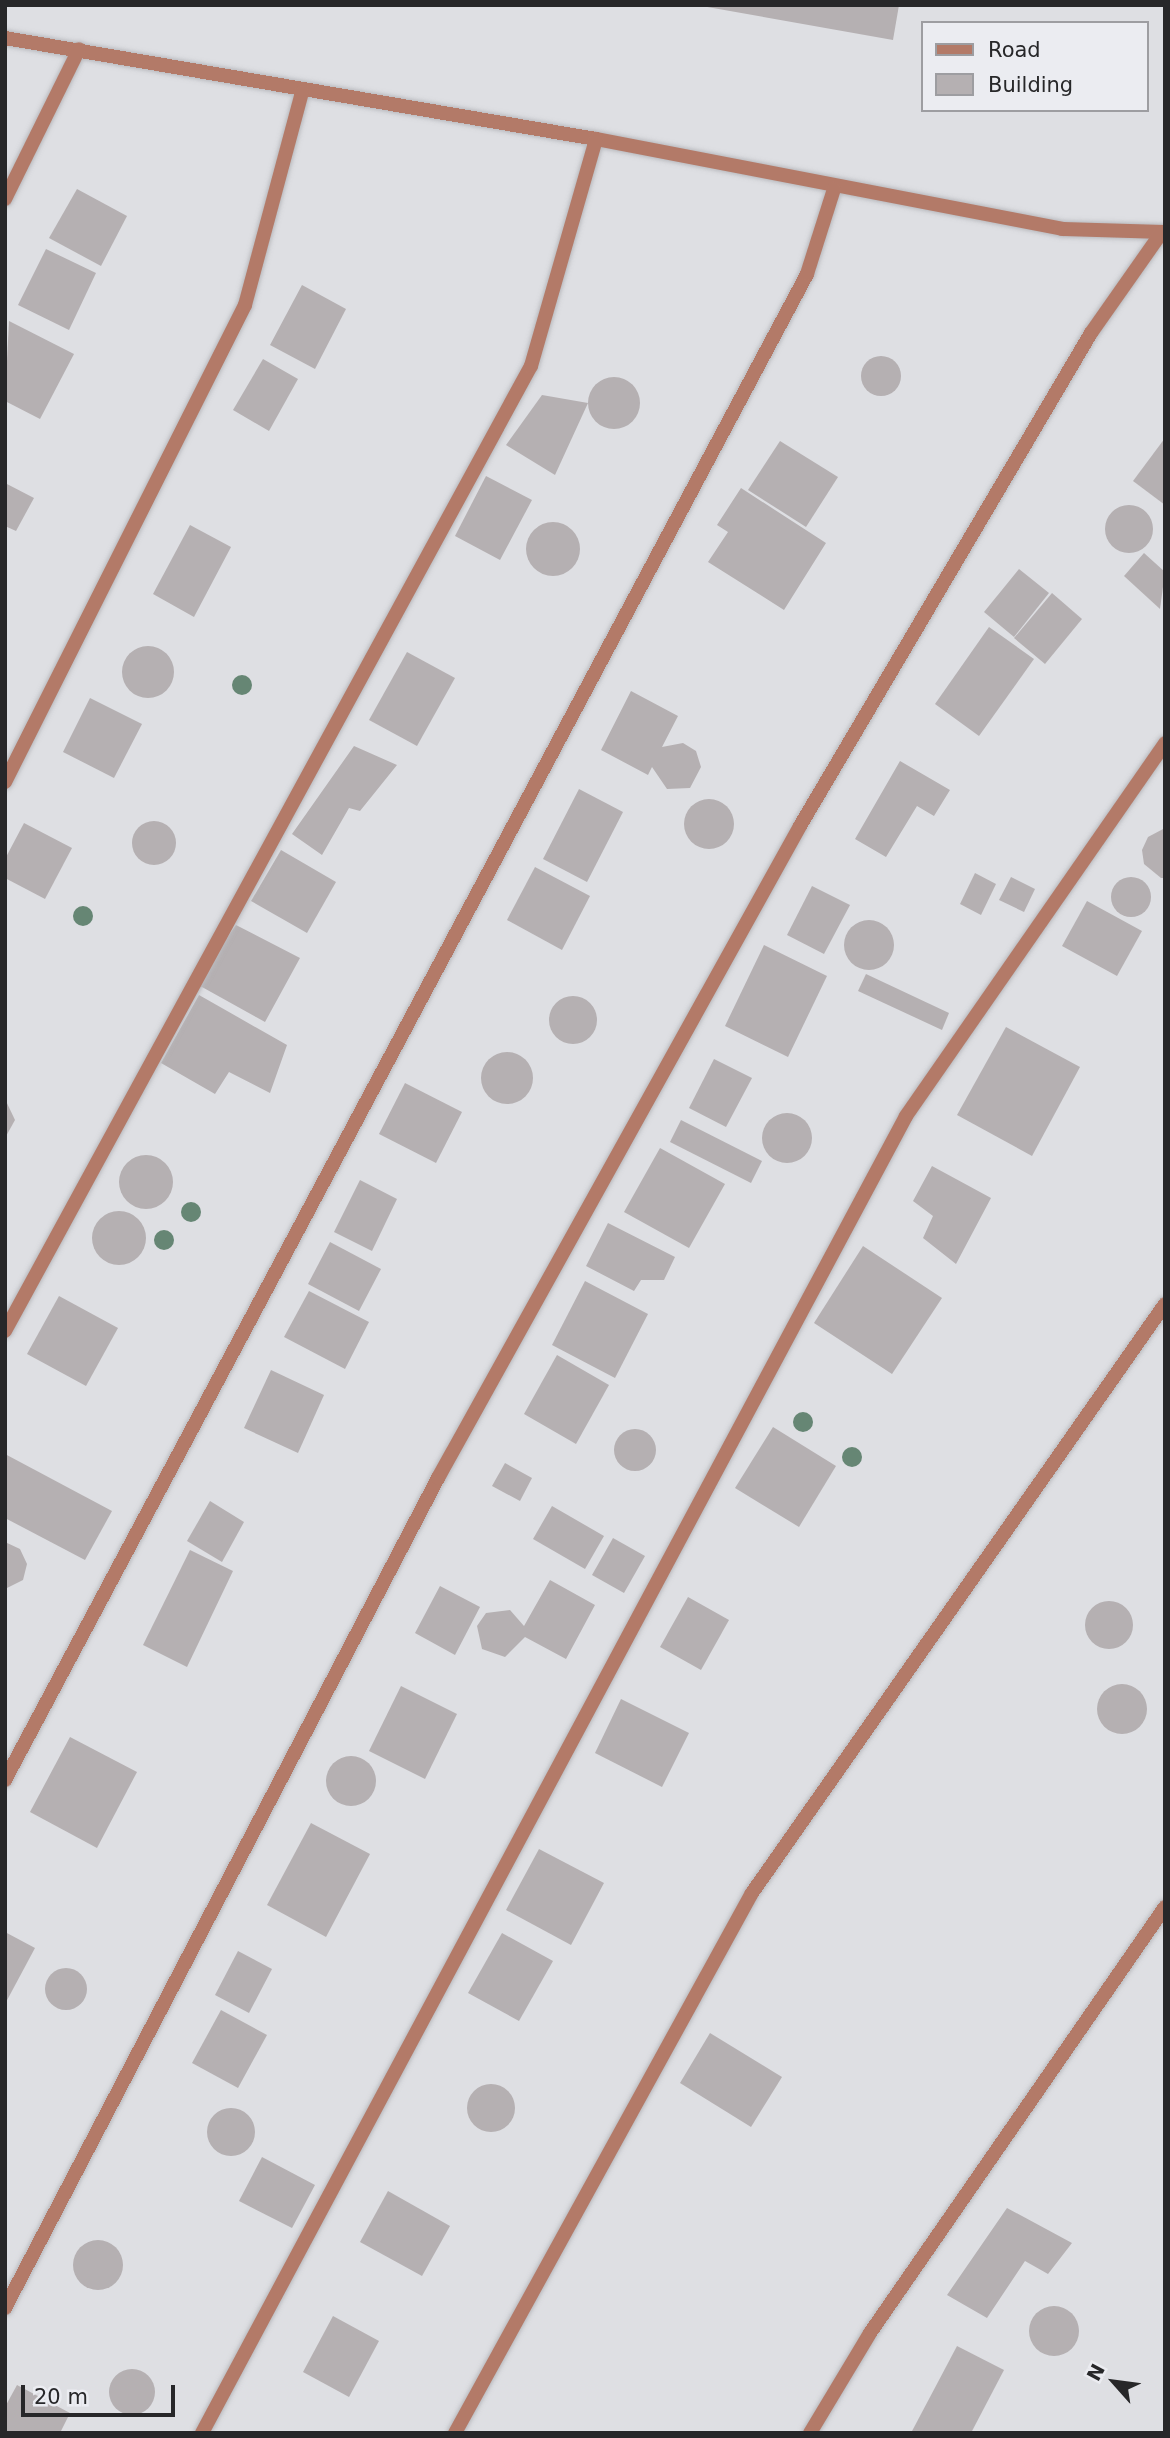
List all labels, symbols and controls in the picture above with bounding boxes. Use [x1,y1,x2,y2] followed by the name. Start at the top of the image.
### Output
[922,21,1149,112] legend
[988,38,1041,62] text: Road
[988,73,1073,97] text: Building
[1079,2347,1149,2417] north arrow
[1082,2360,1109,2384] text: N
[24,2372,178,2416] scale bar
[34,2385,88,2409] text: 20 m

